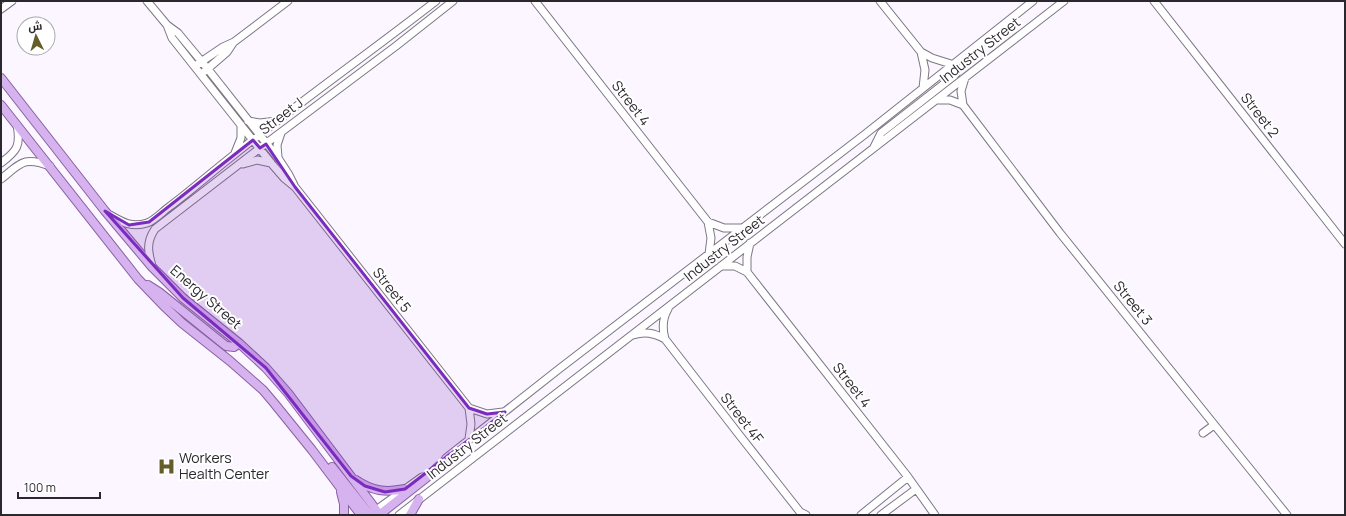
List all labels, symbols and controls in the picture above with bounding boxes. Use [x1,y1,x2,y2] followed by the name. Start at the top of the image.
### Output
[935,12,1024,87] street label: Industry Street
[16,16,56,56] north arrow
[27,17,43,34] text: ش
[608,76,655,129] street label: Street 4
[1237,88,1284,141] street label: Street 2
[255,93,307,138] street label: Street J
[679,210,768,285] street label: Industry Street
[167,260,246,333] street label: Energy Street
[369,263,416,316] street label: Street 5
[1110,277,1157,329] street label: Street 3
[829,358,876,411] street label: Street 4
[717,389,768,447] street label: Street 4F
[422,408,511,483] street label: Industry Street
[179,448,269,483] place label: Workers Health Center
[156,456,176,476] hospital icon: Workers Health Center
[18,474,100,500] scale bar
[24,479,56,496] text: 100 m

